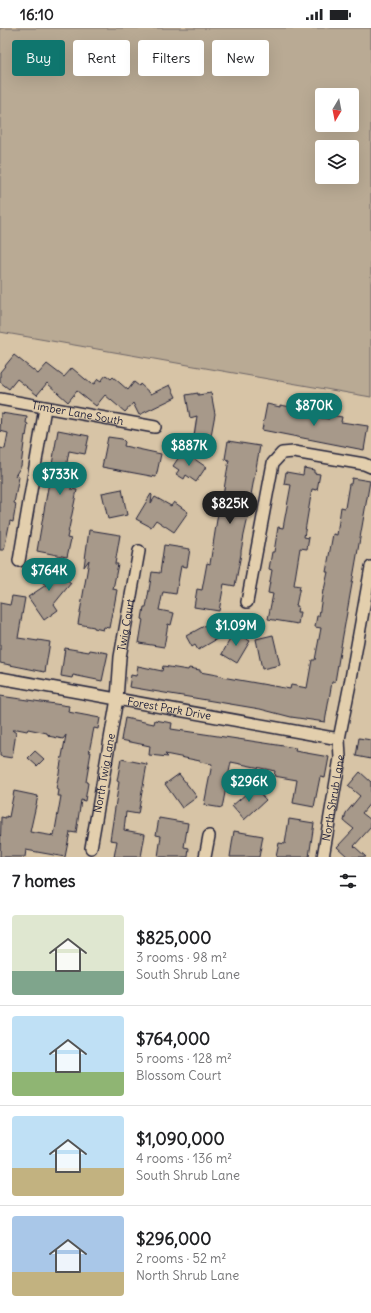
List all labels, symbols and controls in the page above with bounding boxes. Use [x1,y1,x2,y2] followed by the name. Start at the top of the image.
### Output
[20,5,54,24] text: 16:10
[12,40,65,76] chip: Buy
[73,40,130,76] chip: Rent
[138,40,204,76] chip: Filters
[212,40,269,76] chip: New
[315,88,359,132] north arrow
[315,88,359,184] map controls
[315,140,359,184] button: layers
[286,393,342,427] pin: $870K
[295,397,333,414] text: $870K
[31,398,125,428] street label: Timber Lane South
[161,433,217,467] pin: $887K
[171,437,207,454] text: $887K
[32,462,88,496] pin: $733K
[42,466,78,483] text: $733K
[202,491,258,525] pin: $825K
[211,495,249,512] text: $825K
[21,558,77,592] pin: $764K
[31,562,67,579] text: $764K
[114,597,137,652] street label: Twig Court
[203,613,269,647] pin: $1.09M
[215,617,257,634] text: $1.09M
[126,694,212,723] street label: Forest Park Drive
[90,732,118,814] street label: North Twig Lane
[319,754,347,842] street label: North Shrub Lane
[221,769,277,803] pin: $296K
[230,773,268,790] text: $296K
[12,870,76,892] text: 7 homes
[337,870,359,892] icon: filters
[136,927,211,949] text: $825,000
[44,931,92,979] icon: home
[136,949,227,966] text: 3 rooms · 98 m²
[136,966,240,983] text: South Shrub Lane
[136,1028,210,1050] text: $764,000
[44,1032,92,1080] icon: home
[136,1050,232,1067] text: 5 rooms · 128 m²
[136,1067,221,1084] text: Blossom Court
[136,1128,225,1150] text: $1,090,000
[44,1132,92,1180] icon: home
[136,1150,232,1167] text: 4 rooms · 136 m²
[136,1167,240,1184] text: South Shrub Lane
[136,1228,211,1250] text: $296,000
[44,1232,92,1280] icon: home
[136,1250,226,1267] text: 2 rooms · 52 m²
[136,1267,239,1284] text: North Shrub Lane

